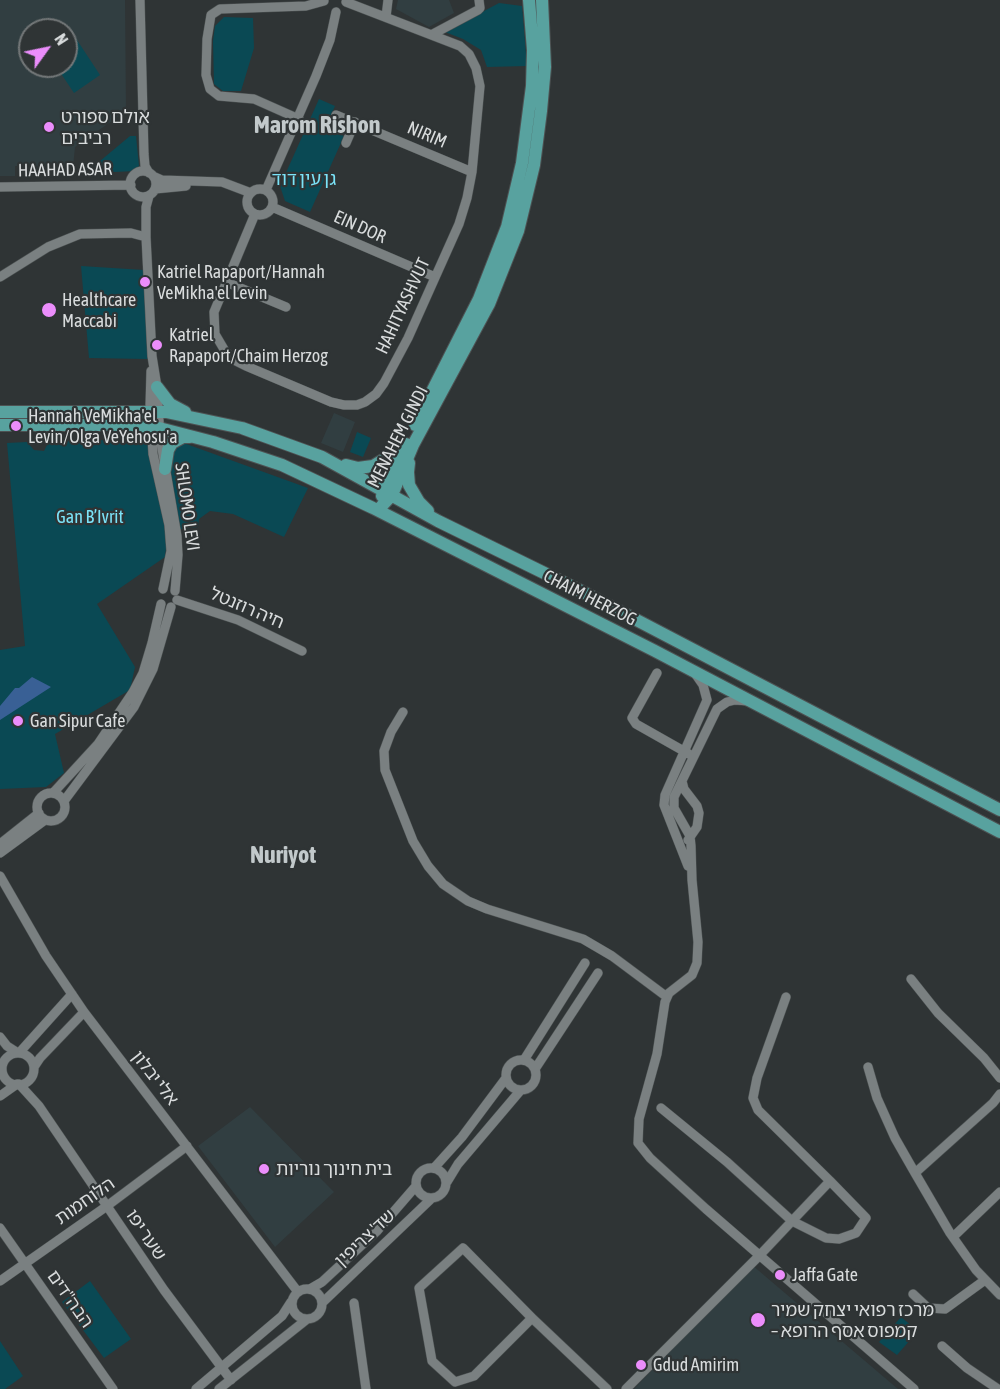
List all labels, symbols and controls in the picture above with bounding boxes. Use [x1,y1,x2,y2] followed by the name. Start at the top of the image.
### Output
[18,18,78,78] north arrow
[51,30,72,48] text: N
[61,106,150,148] place label: אולם ספורט רביבים
[254,111,380,139] district label: Marom Rishon
[404,117,450,153] street label: NIRIM
[42,120,56,134] marker: אולם ספורט רביבים
[18,158,112,182] street label: HAAHAD ASAR
[272,168,336,190] park label: גן עין דוד
[331,206,389,248] street label: EIN DOR
[371,255,435,357] street label: HAHITYASHVUT
[157,261,325,304] place label: Katriel Rapaport/Hannah VeMikha'el Levin
[138,275,152,289] marker: Katriel Rapaport/Hannah VeMikha'el Levin
[62,289,136,332] place label: Healthcare Maccabi
[40,301,58,319] marker: Healthcare Maccabi
[169,324,328,366] place label: Katriel Rapaport/Chaim Herzog
[150,338,164,352] marker: Katriel Rapaport/Chaim Herzog
[363,383,433,491] street label: MENAHEM GINDI
[28,405,178,448] place label: Hannah VeMikha'el Levin/Olga VeYehosu'a
[9,419,23,433] marker: Hannah VeMikha'el Levin/Olga VeYehosu'a
[170,462,204,552] street label: SHLOMO LEVI
[56,506,124,528] park label: Gan B’Ivrit
[540,565,640,631] street label: CHAIM HERZOG
[207,583,287,633] street label: חיה רוזנטל
[30,710,125,732] place label: Gan Sipur Cafe
[11,714,25,728] marker: Gan Sipur Cafe
[250,841,316,869] district label: Nuriyot
[127,1046,183,1110] street label: אלי יבלון
[276,1158,392,1180] place label: בית חינוך נוריות
[257,1162,271,1176] marker: בית חינוך נוריות
[51,1173,119,1229] street label: הלוחמות
[121,1205,171,1265] street label: שער יפו
[330,1205,400,1271] street label: שד' צריפין
[792,1264,858,1286] place label: Jaffa Gate
[42,1266,98,1332] street label: הבה"דים
[773,1268,787,1282] marker: Jaffa Gate
[771,1299,934,1342] place label: מרכז רפואי יצחק שמיר – קמפוס אסף הרופא
[749,1311,767,1329] marker: מרכז רפואי יצחק שמיר – קמפוס אסף הרופא
[653,1354,739,1376] place label: Gdud Amirim
[634,1358,648,1372] marker: Gdud Amirim

